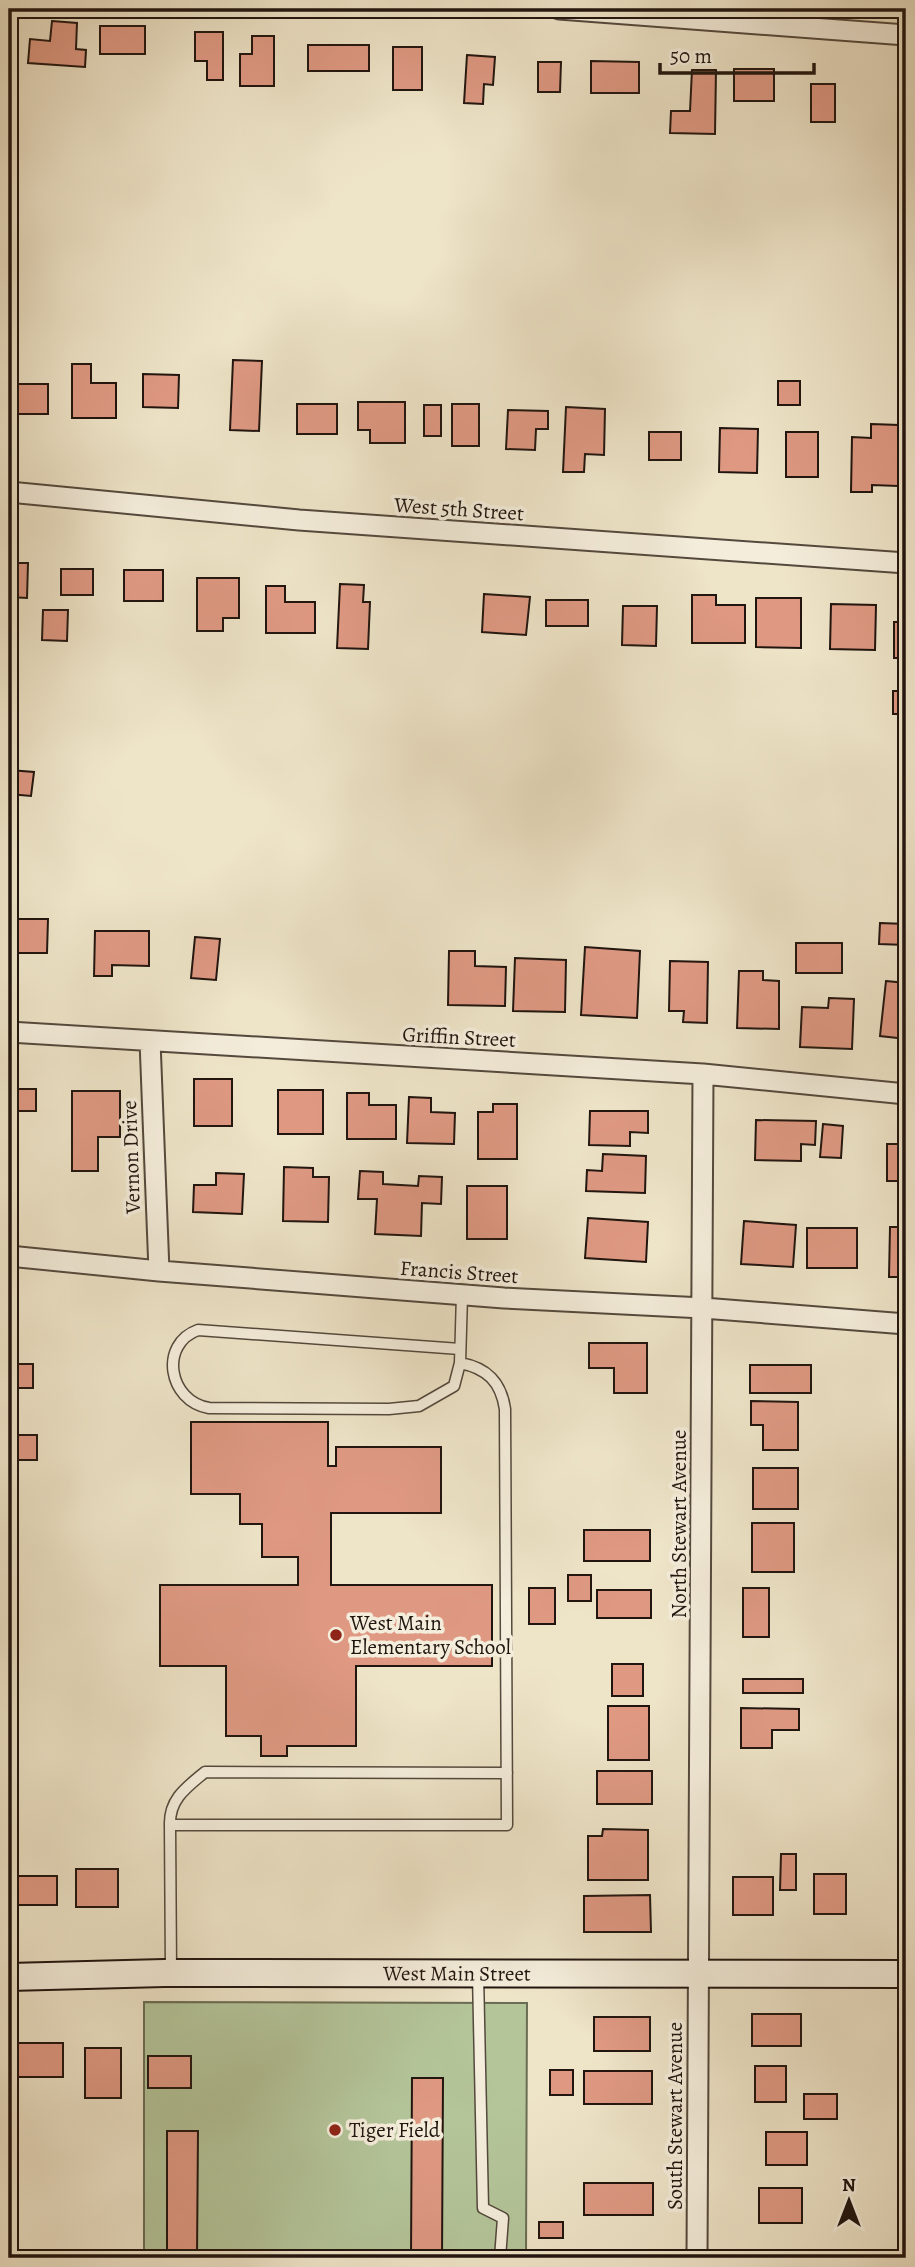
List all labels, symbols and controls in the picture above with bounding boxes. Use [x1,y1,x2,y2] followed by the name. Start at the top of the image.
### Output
[660,32,814,76] scale bar
[670,42,712,70] text: 50 m
[392,490,525,528] street label: West 5th Street
[402,1020,516,1054] street label: Griffin Street
[115,1100,147,1215] street label: Vernon Drive
[399,1254,519,1290] street label: Francis Street
[665,1430,693,1618] street label: North Stewart Avenue
[349,1609,511,1661] place label: West Main Elementary School
[328,1627,344,1643] marker: West Main Elementary School
[382,1959,531,1987] street label: West Main Street
[661,2022,689,2210] street label: South Stewart Avenue
[349,2116,441,2144] place label: Tiger Field
[327,2122,343,2138] marker: Tiger Field
[814,2166,884,2236] north arrow
[842,2172,856,2198] text: N

